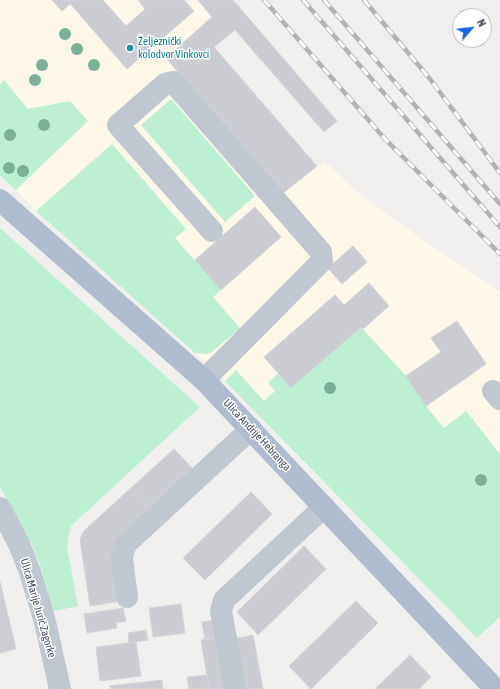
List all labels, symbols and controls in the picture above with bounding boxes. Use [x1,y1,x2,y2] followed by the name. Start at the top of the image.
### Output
[452,8,492,48] north arrow
[475,17,489,29] text: N
[138,35,209,61] place label: Željeznički kolodvor Vinkovci
[125,43,135,53] marker: Željeznički kolodvor Vinkovci
[220,396,294,474] street label: Ulica Andrije Hebranga
[18,557,58,659] street label: Ulica Marije Jurić Zagorke

